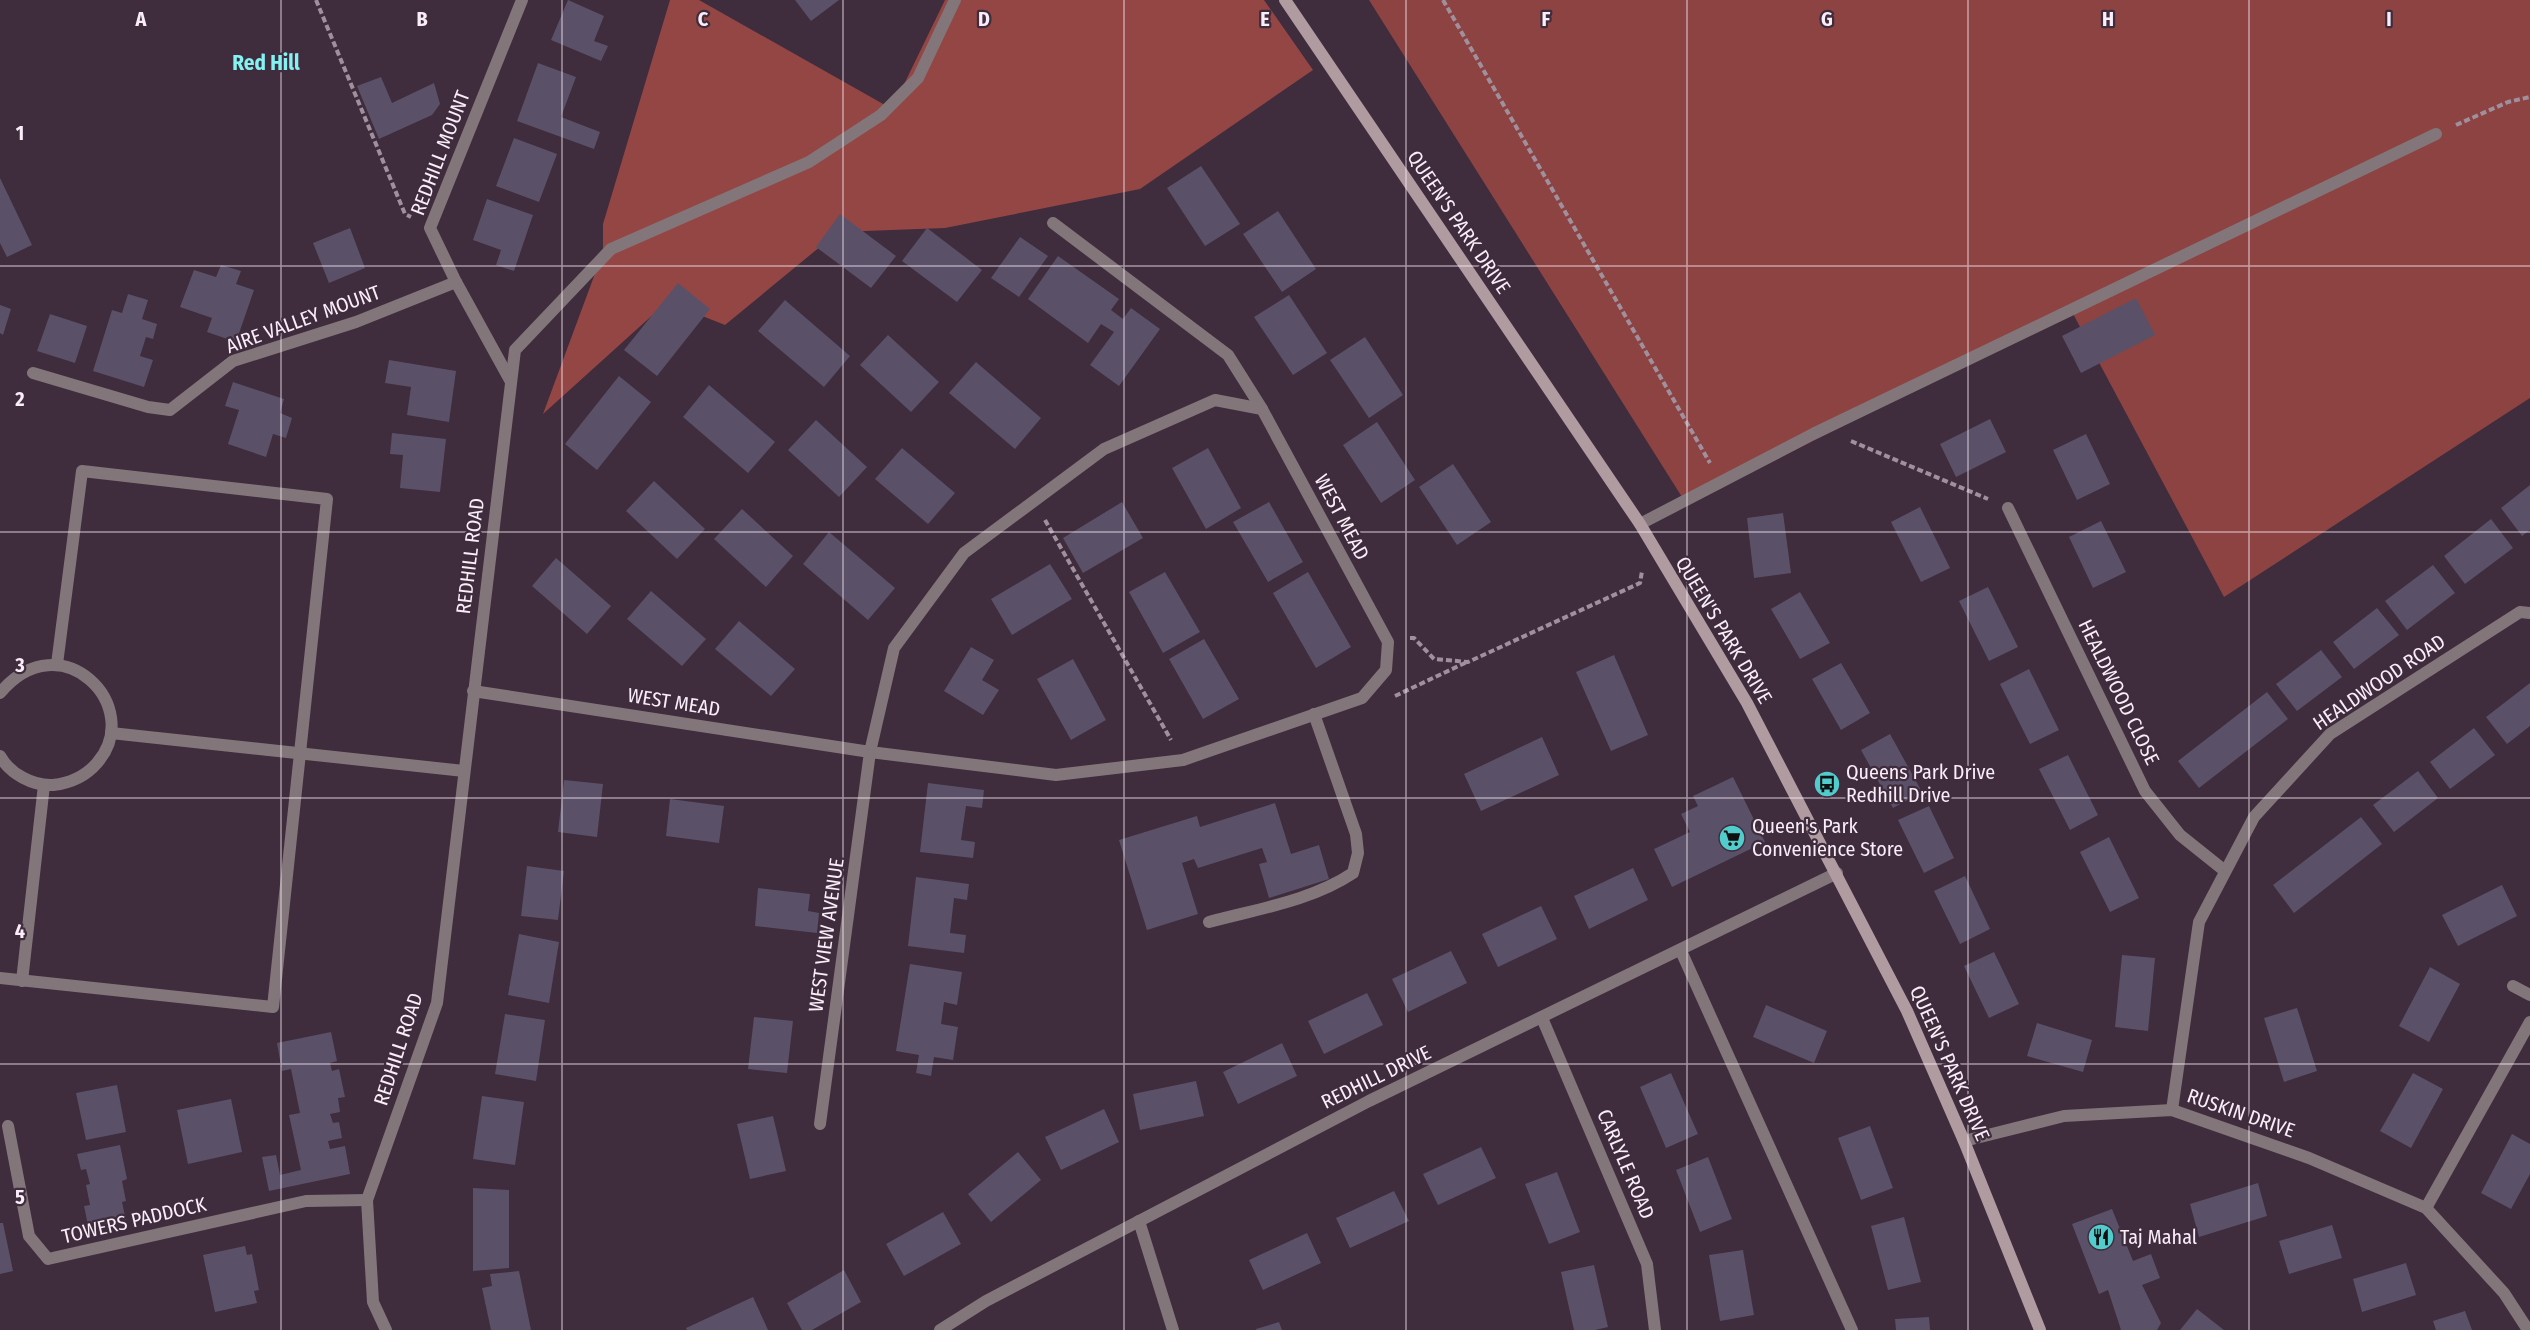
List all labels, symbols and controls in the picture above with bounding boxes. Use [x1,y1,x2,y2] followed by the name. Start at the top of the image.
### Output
[135,7,148,31] text: A
[416,7,428,31] text: B
[698,7,709,31] text: C
[978,7,990,31] text: D
[1260,7,1270,31] text: E
[1542,7,1551,31] text: F
[1821,7,1833,31] text: G
[2102,7,2114,31] text: H
[2386,7,2392,31] text: I
[232,50,300,76] district label: Red Hill
[405,87,475,219] street label: REDHILL MOUNT
[16,121,24,145] text: 1
[1402,146,1516,298] street label: QUEEN'S PARK DRIVE
[223,280,384,358] street label: AIRE VALLEY MOUNT
[14,387,25,411] text: 2
[1309,470,1375,564] street label: WEST MEAD
[451,497,489,615] street label: REDHILL ROAD
[1671,552,1777,708] street label: QUEEN'S PARK DRIVE
[2073,615,2165,769] street label: HEALDWOOD CLOSE
[2308,629,2450,735] street label: HEALDWOOD ROAD
[14,653,25,677] text: 3
[626,683,722,721] street label: WEST MEAD
[1846,760,1995,807] place label: Queens Park Drive Redhill Drive
[1812,769,1842,799] bus stop icon: Queens Park Drive Redhill Drive
[1752,814,1903,861] place label: Queen's Park Convenience Store
[1717,823,1747,853] supermarket icon: Queen's Park Convenience Store
[803,856,849,1014] street label: WEST VIEW AVENUE
[15,919,25,943] text: 4
[1905,982,1995,1144] street label: QUEEN'S PARK DRIVE
[369,990,427,1108] street label: REDHILL ROAD
[1317,1040,1435,1114] street label: REDHILL DRIVE
[2184,1083,2298,1143] street label: RUSKIN DRIVE
[1592,1106,1660,1222] street label: CARLYLE ROAD
[15,1185,25,1209] text: 5
[60,1192,209,1248] street label: TOWERS PADDOCK
[2086,1222,2116,1252] restaurant icon: Taj Mahal
[2120,1225,2197,1249] place label: Taj Mahal

